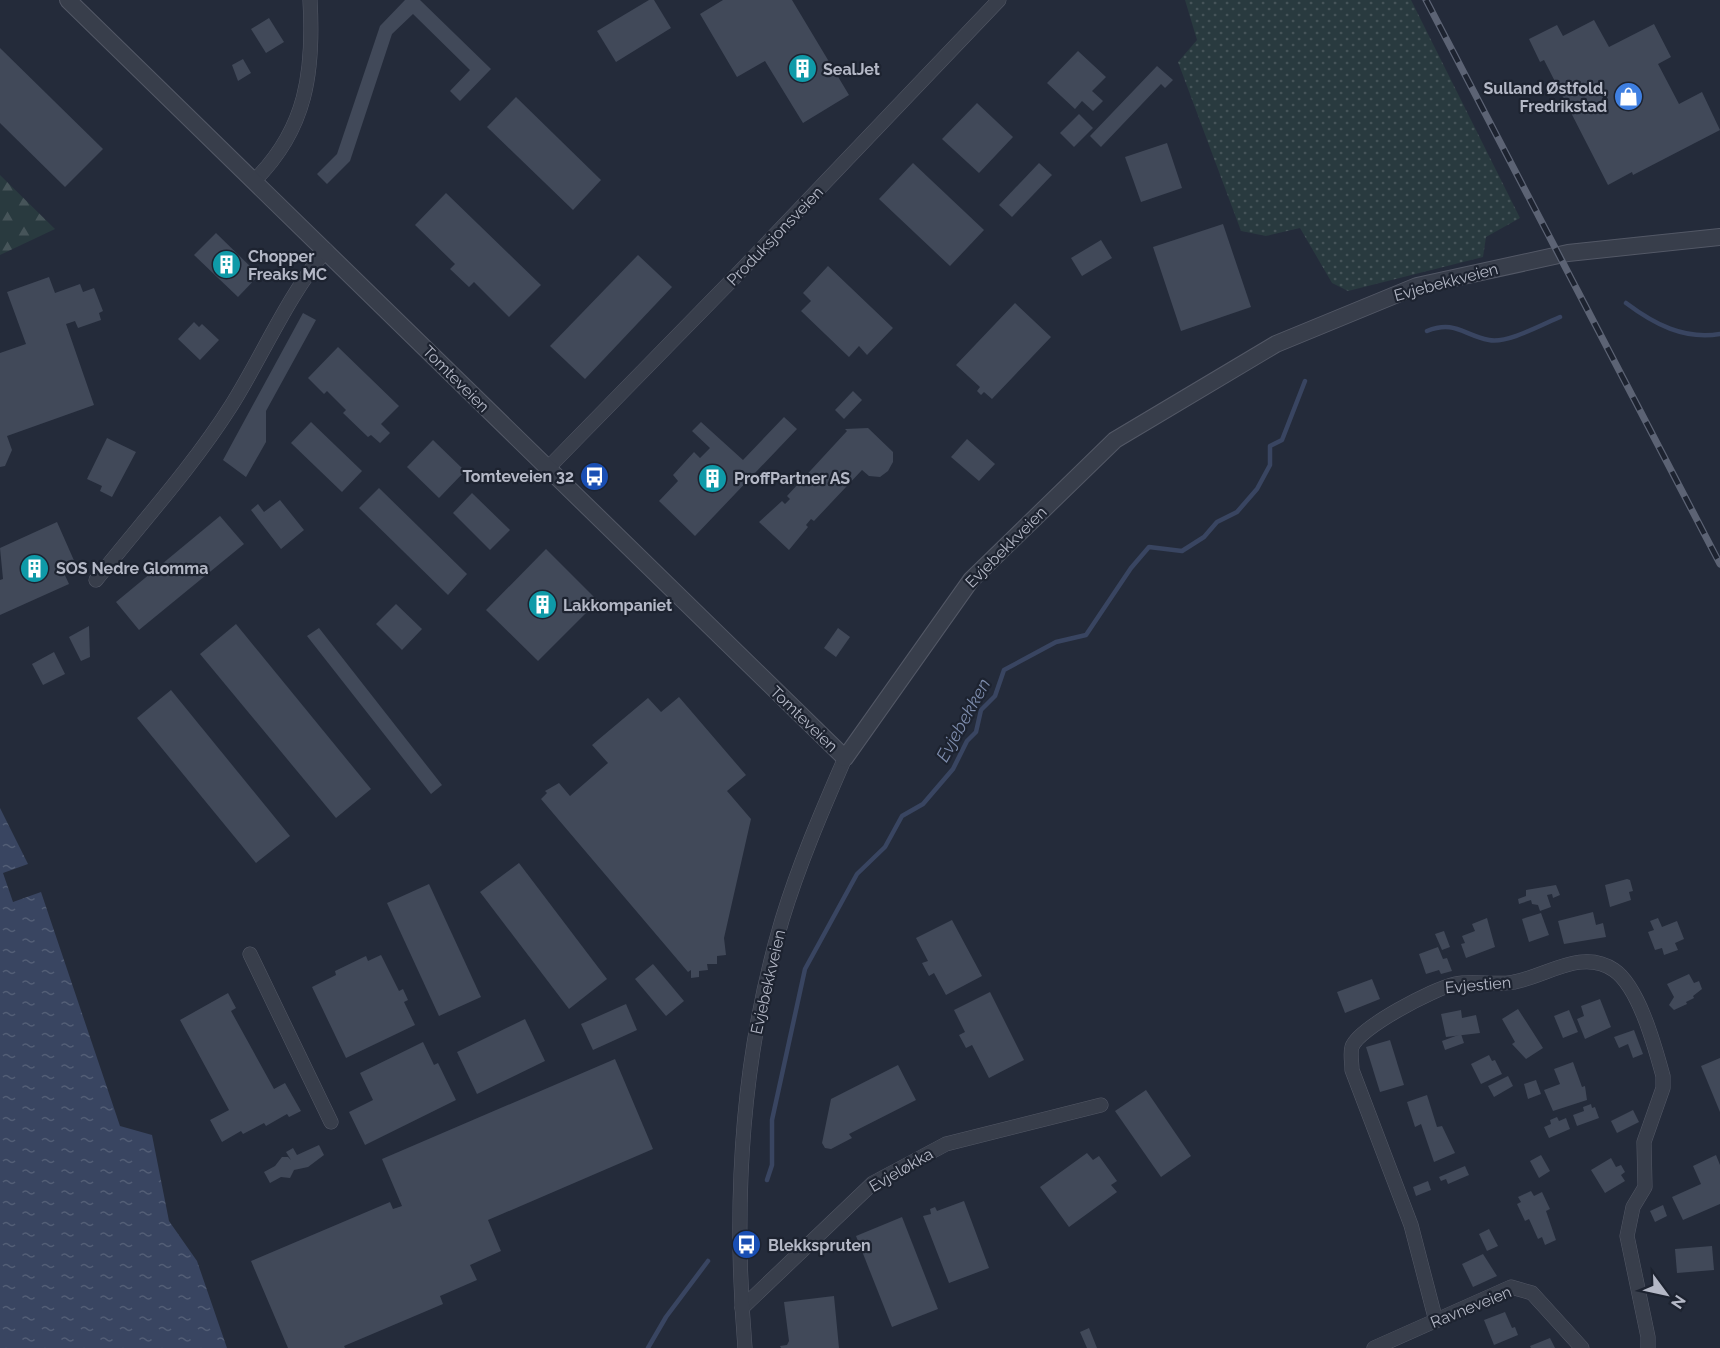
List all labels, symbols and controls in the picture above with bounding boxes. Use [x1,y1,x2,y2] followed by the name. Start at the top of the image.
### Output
[786,53,818,85] building icon: SealJet
[823,60,880,79] place label: SealJet
[1484,79,1607,116] place label: Sulland Østfold, Fredrikstad
[1612,81,1644,113] shop icon: Sulland Østfold, Fredrikstad
[723,183,827,289] street label: Produksjonsveien
[248,247,327,284] place label: Chopper Freaks MC
[211,249,243,281] building icon: Chopper Freaks MC
[1392,259,1500,305] street label: Evjebekkveien
[419,342,493,416] street label: Tomteveien
[579,460,611,492] bus stop icon: Tomteveien 32
[697,462,729,494] building icon: ProffPartner AS
[463,467,574,486] place label: Tomteveien 32
[734,469,850,488] place label: ProffPartner AS
[961,502,1051,592] street label: Evjebekkveien
[19,552,51,584] building icon: SOS Nedre Glomma
[56,559,208,578] place label: SOS Nedre Glomma
[526,589,558,621] building icon: Lakkompaniet
[563,596,672,615] place label: Lakkompaniet
[932,675,994,765] water label: Evjebekken
[766,682,842,756] street label: Tomteveien
[747,928,789,1036] street label: Evjebekkveien
[1444,973,1512,997] street label: Evjestien
[866,1144,936,1196] street label: Evjeløkka
[731,1229,763,1261] bus stop icon: Blekkspruten
[768,1236,871,1255] place label: Blekkspruten
[1636,1264,1696,1324] north arrow
[1428,1282,1514,1332] street label: Ravneveien
[1667,1292,1689,1312] text: N

